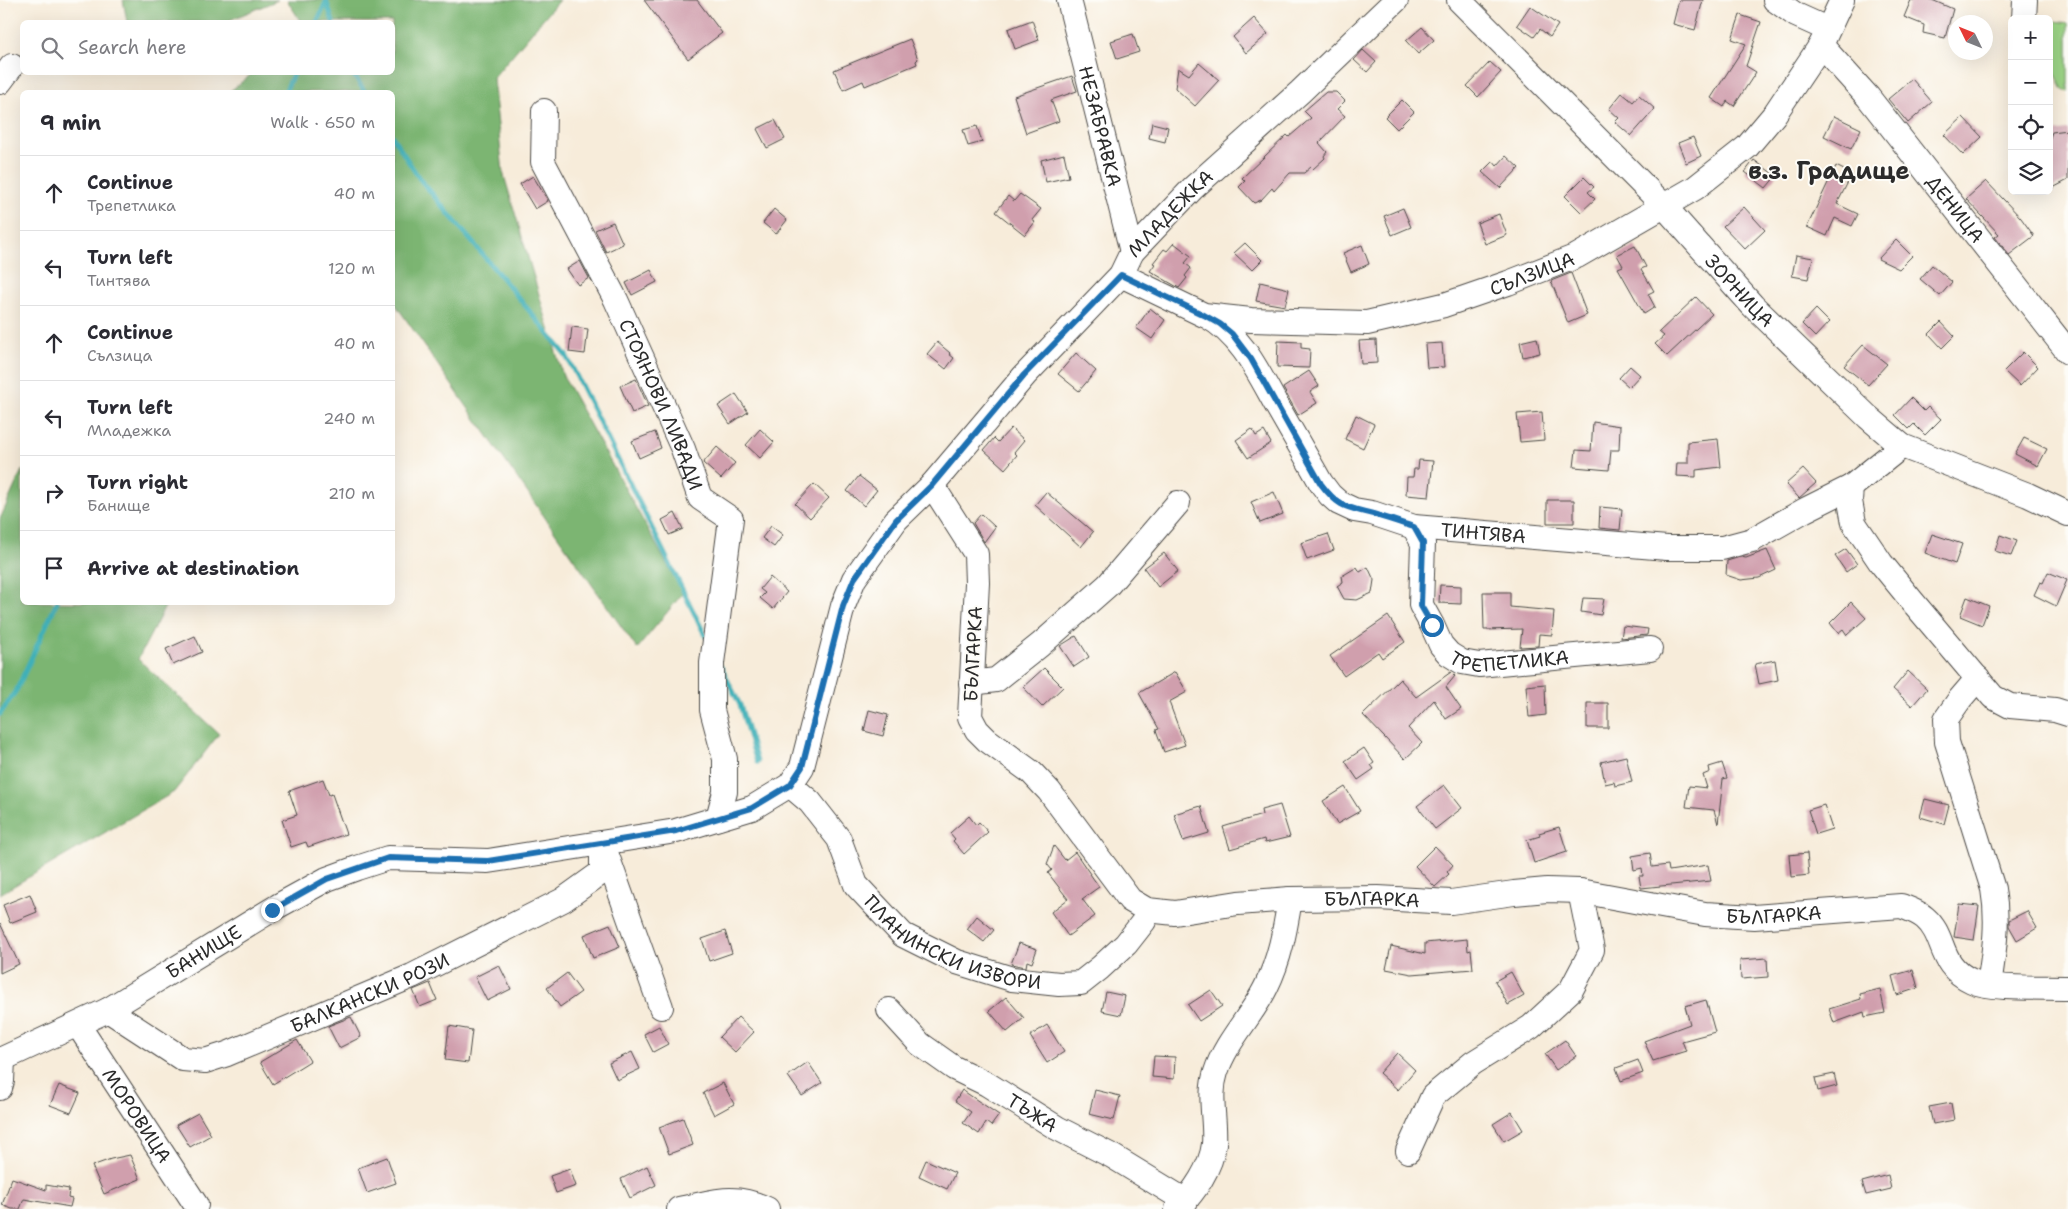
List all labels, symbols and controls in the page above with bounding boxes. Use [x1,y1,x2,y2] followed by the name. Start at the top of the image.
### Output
[1948,15,1993,60] north arrow
[2008,15,2053,195] map controls
[2008,15,2053,60] button: +
[20,20,395,75] search box
[38,34,66,62] icon: search
[78,35,187,60] text: Search here
[2008,60,2053,105] button: −
[1073,63,1128,189] street label: НЕЗАБРАВКА
[2008,105,2053,150] button: locate
[40,109,101,137] text: 9 min
[270,112,375,133] text: Walk · 650 m
[2008,150,2053,195] button: layers
[1748,155,1910,187] district label: в.з. Градище
[1121,164,1218,262] street label: МЛАДЕЖКА
[87,170,173,195] text: Continue
[1921,170,1990,248] street label: ДЕНИЦА
[40,179,68,207] icon: ahead
[333,183,375,204] text: 40 m
[87,195,176,216] text: Трепетлика
[87,245,173,270] text: Turn left
[1486,246,1578,301] street label: СЪЛЗИЦА
[1700,249,1780,332] street label: ЗОРНИЦА
[40,254,68,282] icon: left
[328,258,375,279] text: 120 m
[87,270,150,291] text: Тинтява
[614,315,709,493] street label: СТОЯНОВИ ЛИВАДИ
[87,320,173,345] text: Continue
[40,329,68,357] icon: ahead
[333,333,375,354] text: 40 m
[87,345,153,366] text: Сълзица
[87,395,173,420] text: Turn left
[40,404,68,432] icon: left
[323,408,375,429] text: 240 m
[87,420,171,441] text: Младежка
[87,470,188,495] text: Turn right
[40,479,68,507] icon: right
[328,483,375,504] text: 210 m
[87,495,150,516] text: Банище
[1440,517,1527,549] street label: ТИНТЯВА
[40,554,68,582] icon: arrive
[87,556,299,581] text: Arrive at destination
[958,605,988,703] street label: БЪЛГАРКА
[1421,614,1444,637] route start
[1445,644,1570,678] street label: ТРЕПЕТЛИКА
[1324,885,1421,913] street label: БЪЛГАРКА
[859,889,1042,995] street label: ПЛАНИНСКИ ИЗВОРИ
[261,899,284,922] route end
[1725,899,1823,930] street label: БЪЛГАРКА
[161,919,246,984] street label: БАНИЩЕ
[286,947,453,1038] street label: БАЛКАНСКИ РОЗИ
[97,1063,178,1168] street label: МОРОВИЦА
[1003,1087,1062,1138] street label: ТЪЖА

